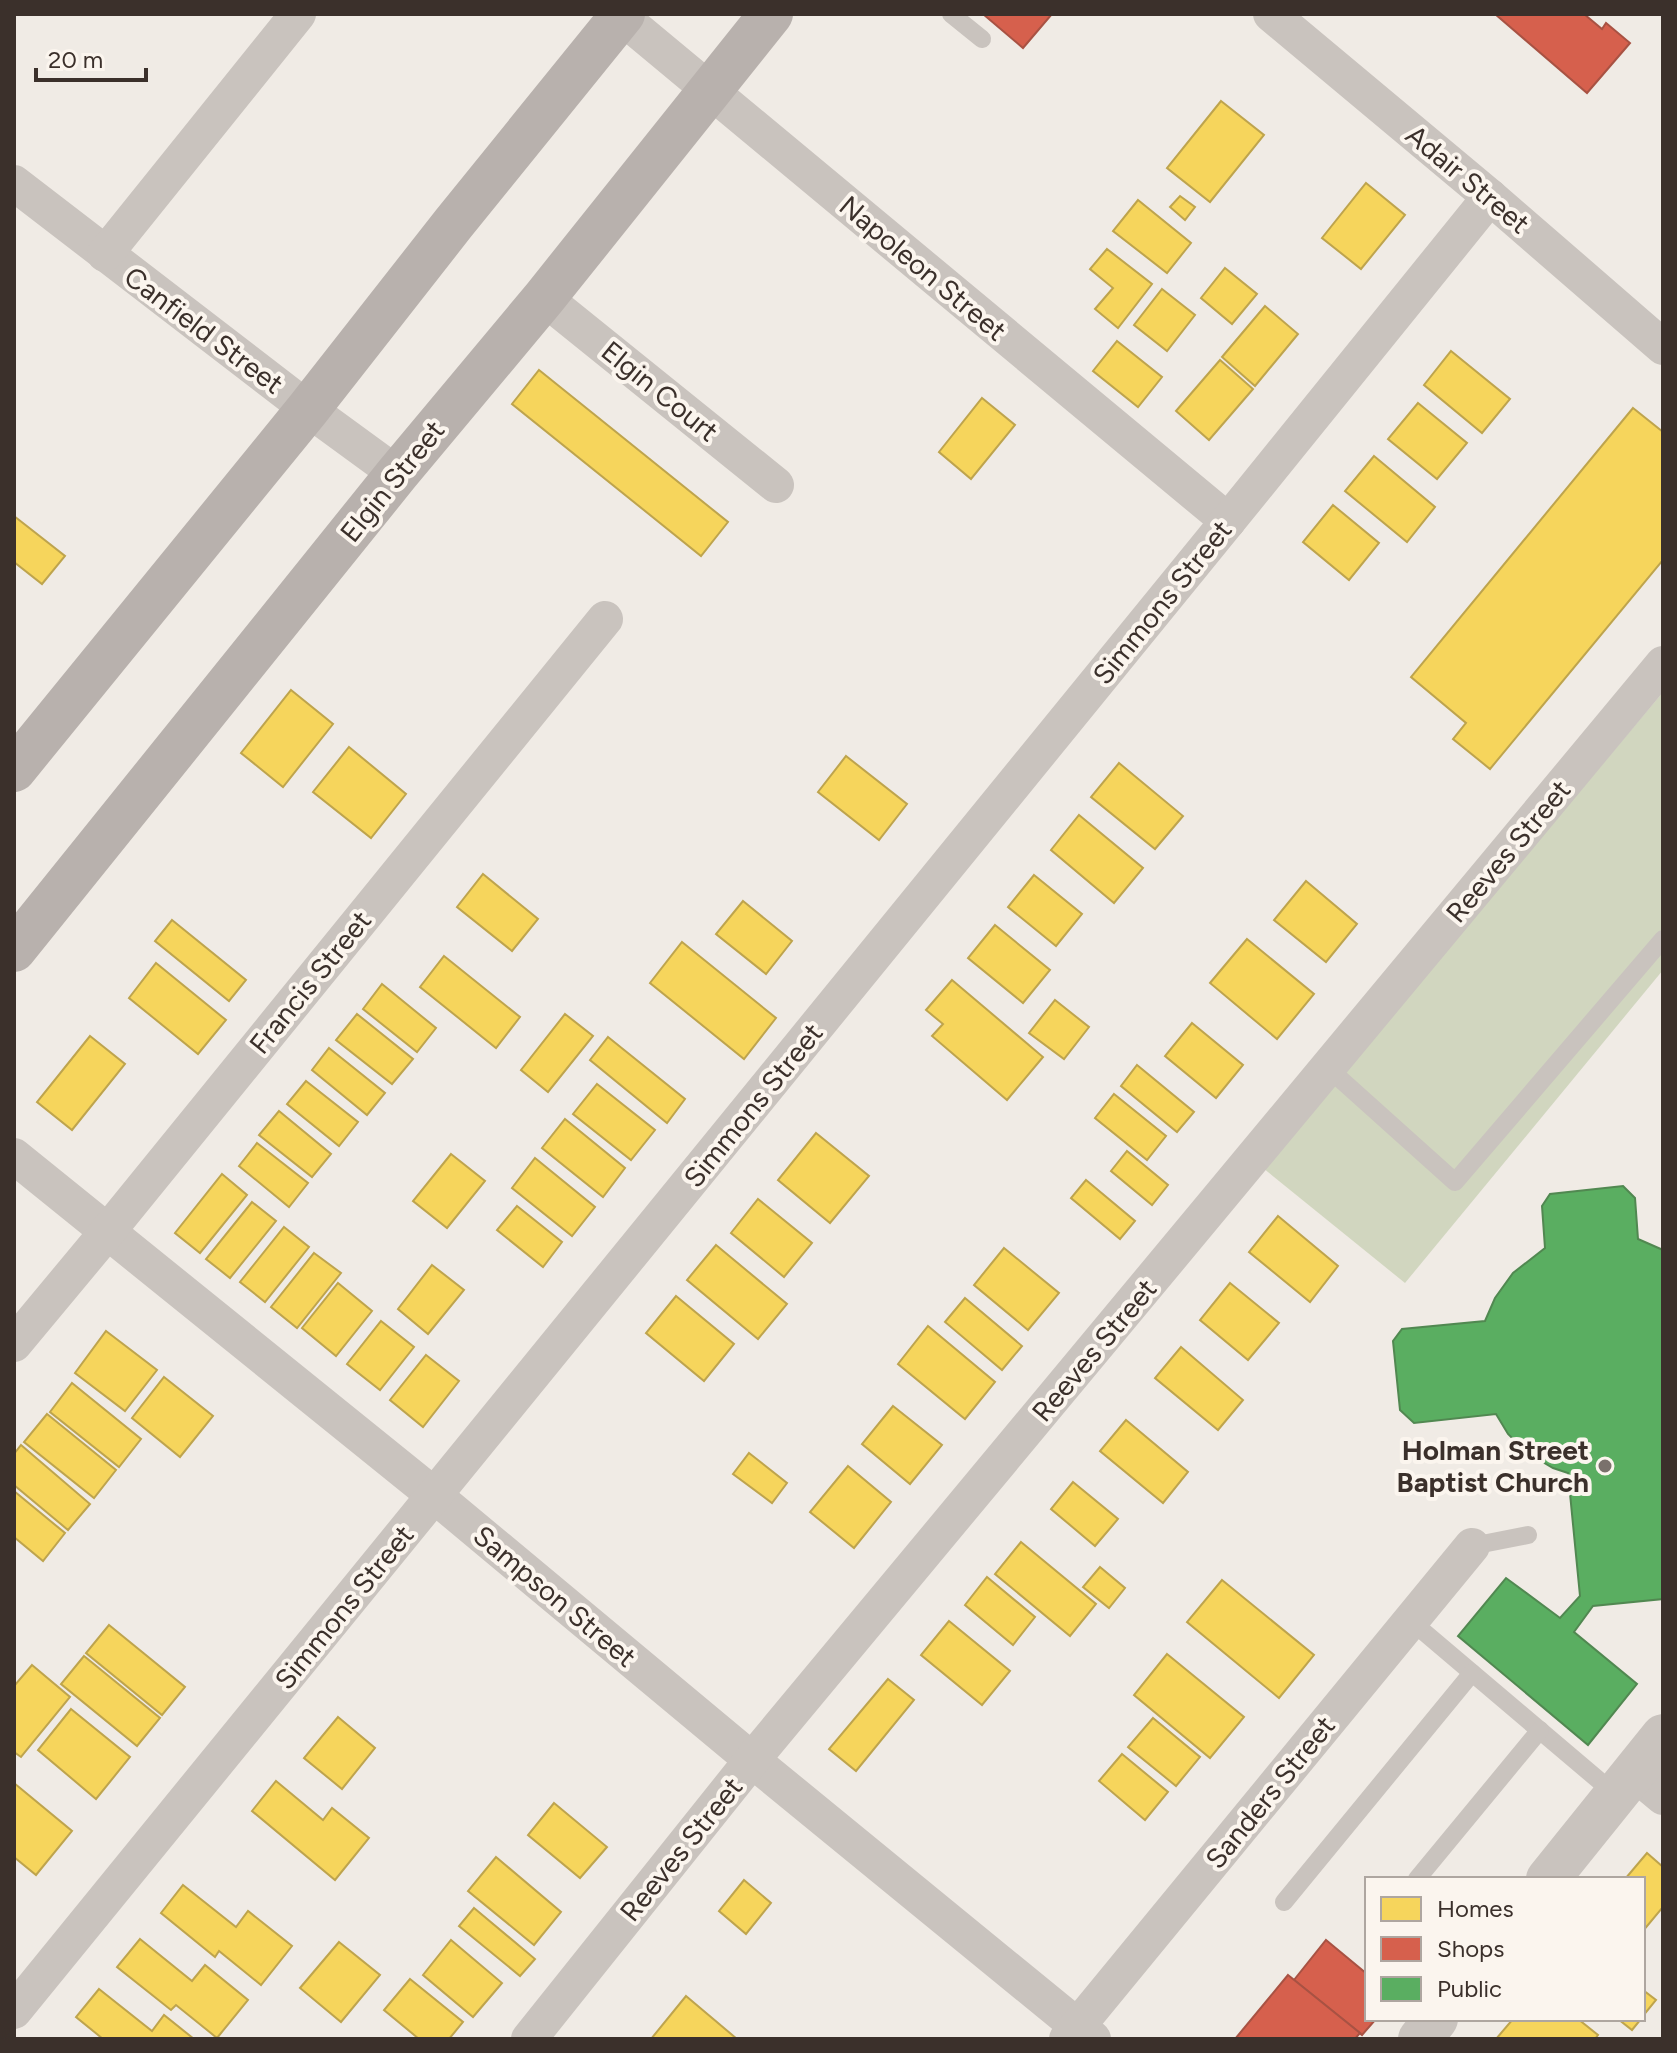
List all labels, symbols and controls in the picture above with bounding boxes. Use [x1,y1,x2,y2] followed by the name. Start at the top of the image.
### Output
[36,32,146,82] scale bar
[48,45,103,74] text: 20 m
[1399,118,1537,240] street label: Adair Street
[833,188,1013,348] street label: Napoleon Street
[118,259,290,401] street label: Canfield Street
[595,334,725,448] street label: Elgin Court
[333,413,451,549] street label: Elgin Street
[1085,513,1239,691] street label: Simmons Street
[1439,773,1577,929] street label: Reeves Street
[242,904,378,1060] street label: Francis Street
[676,1016,830,1194] street label: Simmons Street
[1025,1272,1163,1428] street label: Reeves Street
[1397,1433,1589,1499] place label: Holman Street Baptist Church
[1596,1457,1614,1475] marker: Holman Street Baptist Church
[267,1518,421,1696] street label: Simmons Street
[467,1518,643,1674] street label: Sampson Street
[1198,1709,1342,1875] street label: Sanders Street
[613,1770,749,1928] street label: Reeves Street
[1365,1877,1645,2021] legend
[1437,1894,1514,1923] text: Homes
[1437,1934,1504,1963] text: Shops
[1437,1974,1502,2003] text: Public

